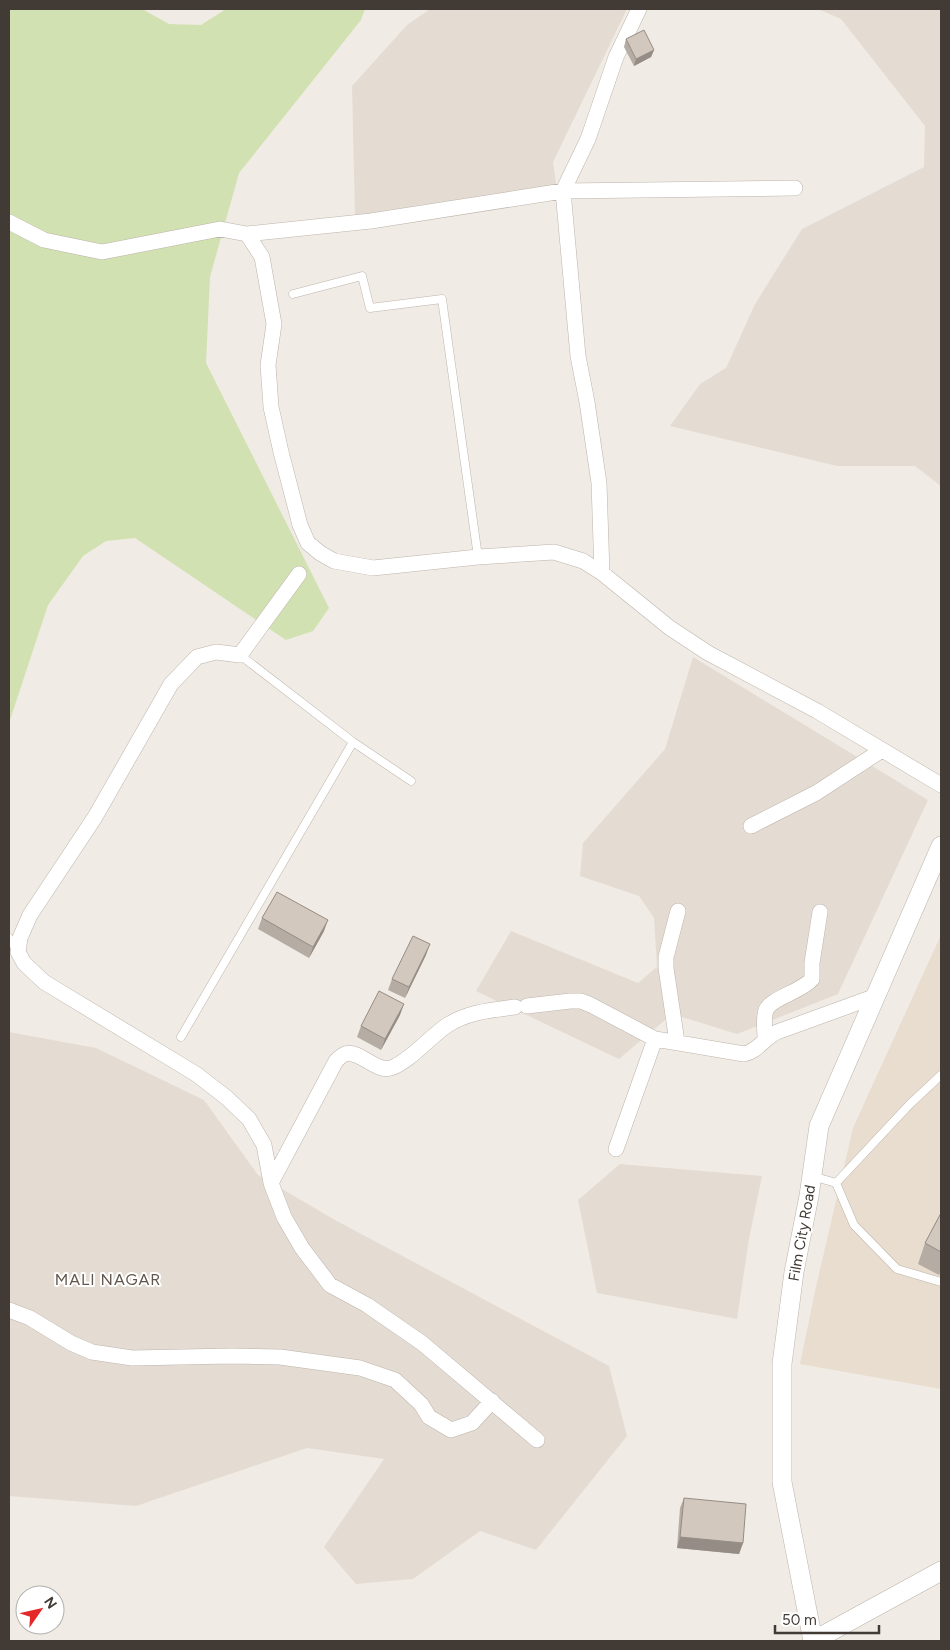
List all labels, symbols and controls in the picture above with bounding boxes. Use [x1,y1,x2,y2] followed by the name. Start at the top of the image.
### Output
[785,1183,819,1283] street label: Film City Road
[55,1270,161,1289] district label: MALI NAGAR
[15,1585,65,1635] north arrow
[40,1594,60,1612] text: N
[775,1602,879,1634] scale bar
[782,1611,817,1629] text: 50 m

